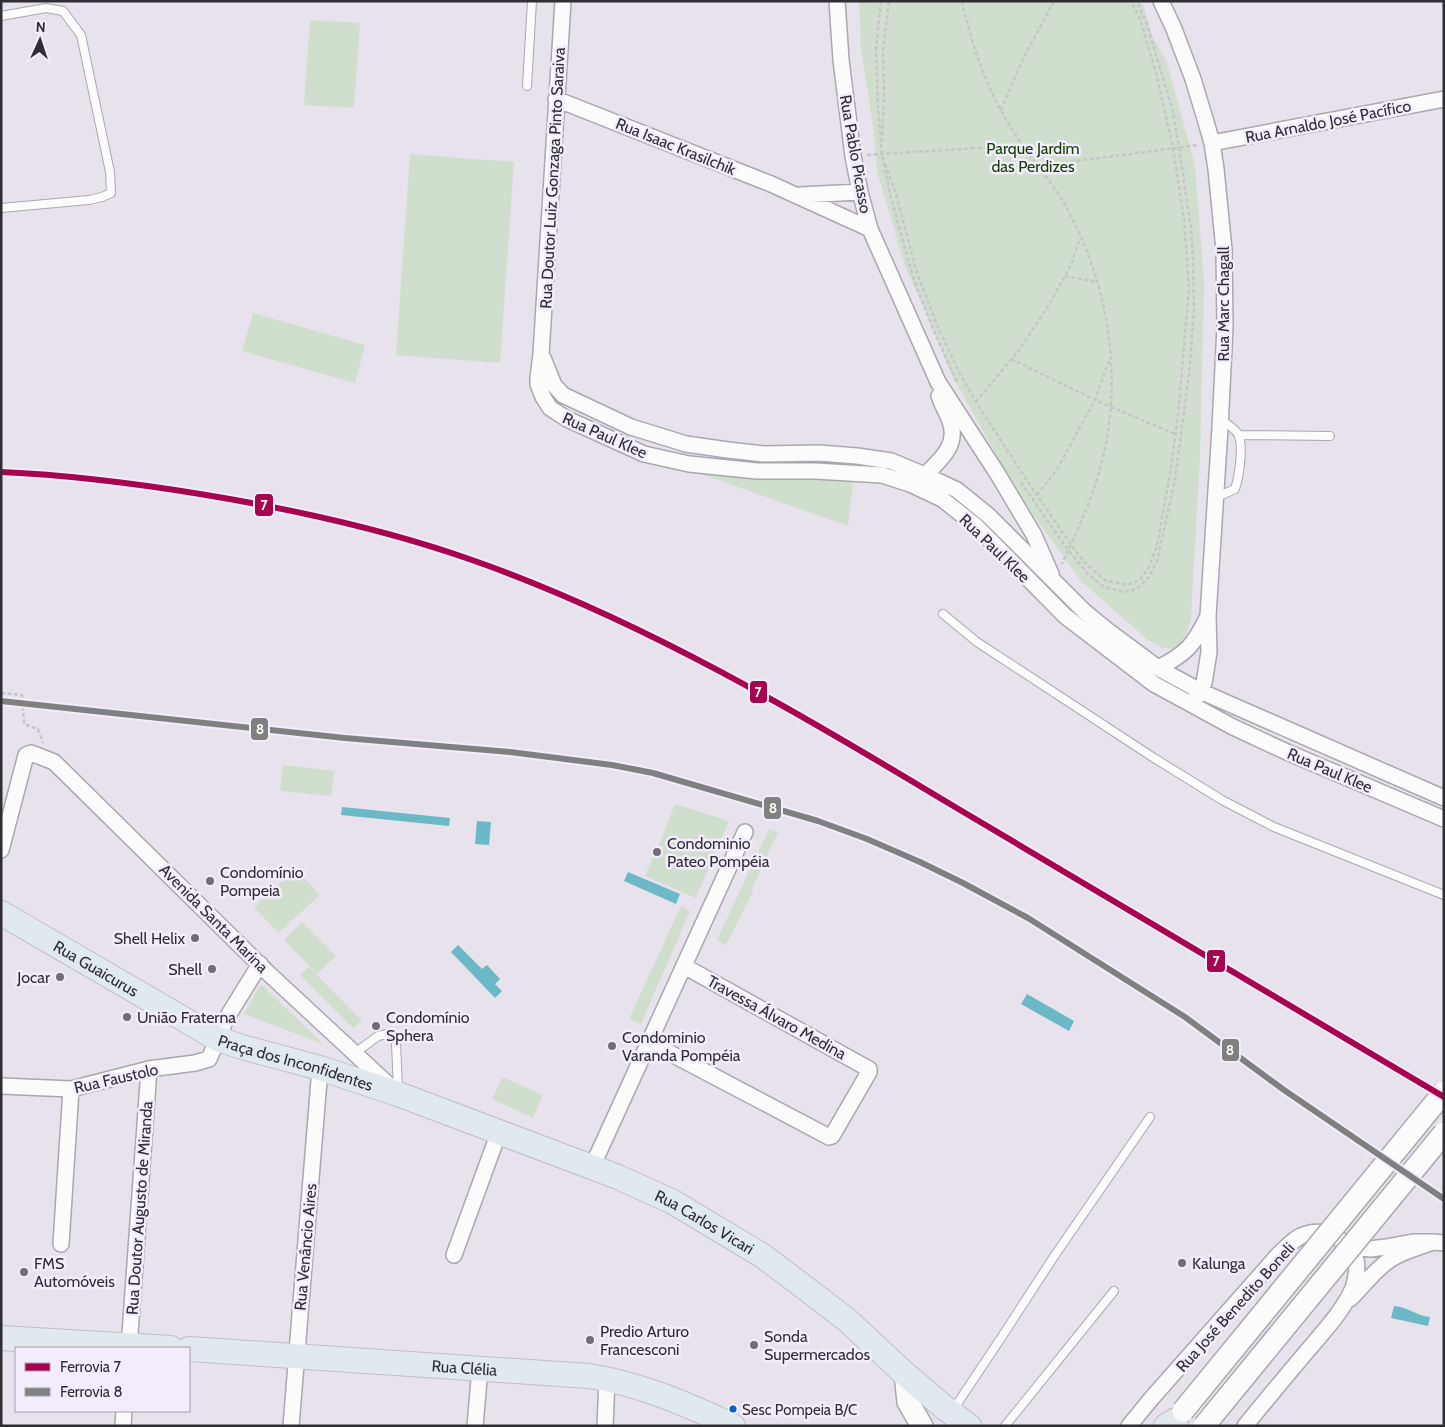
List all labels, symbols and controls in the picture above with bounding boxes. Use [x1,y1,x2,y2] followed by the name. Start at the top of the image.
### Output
[15,15,65,65] north arrow
[35,18,46,36] text: N
[536,46,569,309] street label: Rua Doutor Luiz Gonzaga Pinto Saraiva
[836,93,875,215] street label: Rua Pablo Picasso
[1244,96,1413,147] street label: Rua Arnaldo José Pacífico
[613,114,739,180] street label: Rua Isaac Krasilchik
[986,139,1080,176] park label: Parque Jardim das Perdizes
[1214,246,1233,361] street label: Rua Marc Chagall
[560,408,650,463] street label: Rua Paul Klee
[254,493,274,517] line badge: 7
[260,496,268,514] text: 7
[955,510,1034,587] street label: Rua Paul Klee
[749,680,768,704] line badge: 7
[754,683,762,701] text: 7
[250,717,269,741] line badge: 8
[256,720,264,738] text: 8
[1284,744,1375,797] street label: Rua Paul Klee
[763,796,782,820] line badge: 8
[769,799,777,817] text: 8
[667,834,770,871] place label: Condominio Pateo Pompéia
[651,846,663,858] marker: Condominio Pateo Pompéia
[155,860,272,977] street label: Avenida Santa Marina
[220,863,304,900] place label: Condomínio Pompeia
[204,875,216,887] marker: Condomínio Pompeia
[114,929,185,948] place label: Shell Helix
[189,932,201,944] marker: Shell Helix
[50,937,142,1001] street label: Rua Guaicurus
[1206,949,1226,973] line badge: 7
[1212,952,1220,970] text: 7
[168,960,202,979] place label: Shell
[206,963,218,975] marker: Shell
[16,968,51,987] place label: Jocar
[54,971,66,983] marker: Jocar
[704,971,850,1064] street label: Travessa Álvaro Medina
[137,1008,236,1027] place label: União Fraterna
[386,1008,470,1045] place label: Condomínio Sphera
[121,1011,133,1023] marker: União Fraterna
[370,1020,382,1032] marker: Condomínio Sphera
[622,1028,741,1065] place label: Condominio Varanda Pompéia
[216,1031,376,1095] street label: Praça dos Inconfidentes
[1221,1038,1240,1062] line badge: 8
[606,1040,618,1052] marker: Condominio Varanda Pompéia
[1226,1041,1234,1059] text: 8
[72,1060,160,1097] street label: Rua Faustolo
[123,1100,156,1316] street label: Rua Doutor Augusto de Miranda
[290,1182,321,1311] street label: Rua Venâncio Aires
[652,1186,757,1258] street label: Rua Carlos Vicari
[1172,1239,1299,1376] street label: Rua José Benedito Boneli
[34,1254,115,1291] place label: FMS Automóveis
[1192,1254,1246,1273] place label: Kalunga
[1176,1257,1188,1269] marker: Kalunga
[18,1266,30,1278] marker: FMS Automóveis
[600,1322,689,1359] place label: Predio Arturo Francesconi
[764,1327,870,1364] place label: Sonda Supermercados
[584,1334,596,1346] marker: Predio Arturo Francesconi
[748,1339,760,1351] marker: Sonda Supermercados
[15,1347,190,1412] legend
[431,1356,498,1380] street label: Rua Clélia
[60,1358,121,1376] text: Ferrovia 7
[60,1383,123,1401] text: Ferrovia 8
[742,1401,857,1419] place label: Sesc Pompeia B/C
[728,1404,738,1414] marker: Sesc Pompeia B/C

